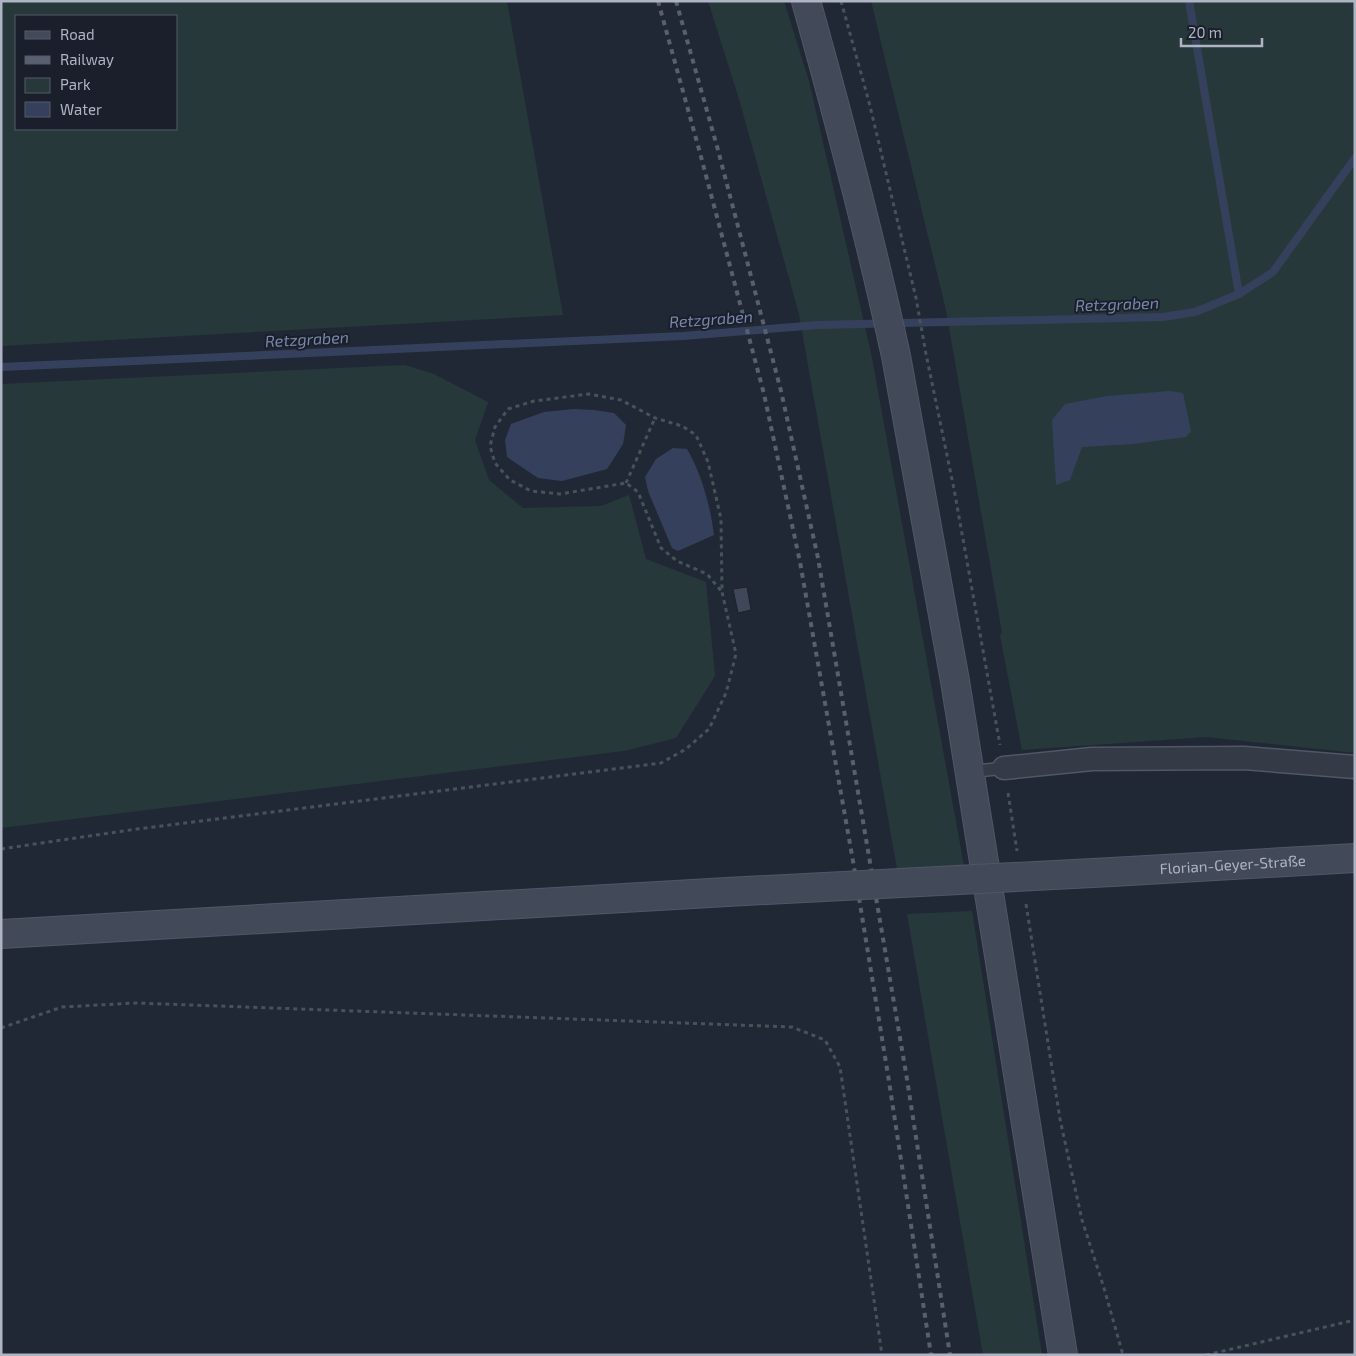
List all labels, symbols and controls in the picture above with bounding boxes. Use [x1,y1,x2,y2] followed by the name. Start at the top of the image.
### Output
[15,15,178,130] legend
[1181,15,1262,47] scale bar
[1188,23,1222,41] text: 20 m
[60,25,95,43] text: Road
[60,50,114,68] text: Railway
[60,75,91,93] text: Park
[60,100,102,118] text: Water
[1075,293,1159,314] water label: Retzgraben
[668,306,754,331] water label: Retzgraben
[265,327,349,350] water label: Retzgraben
[1159,851,1306,877] street label: Florian-Geyer-Straße

